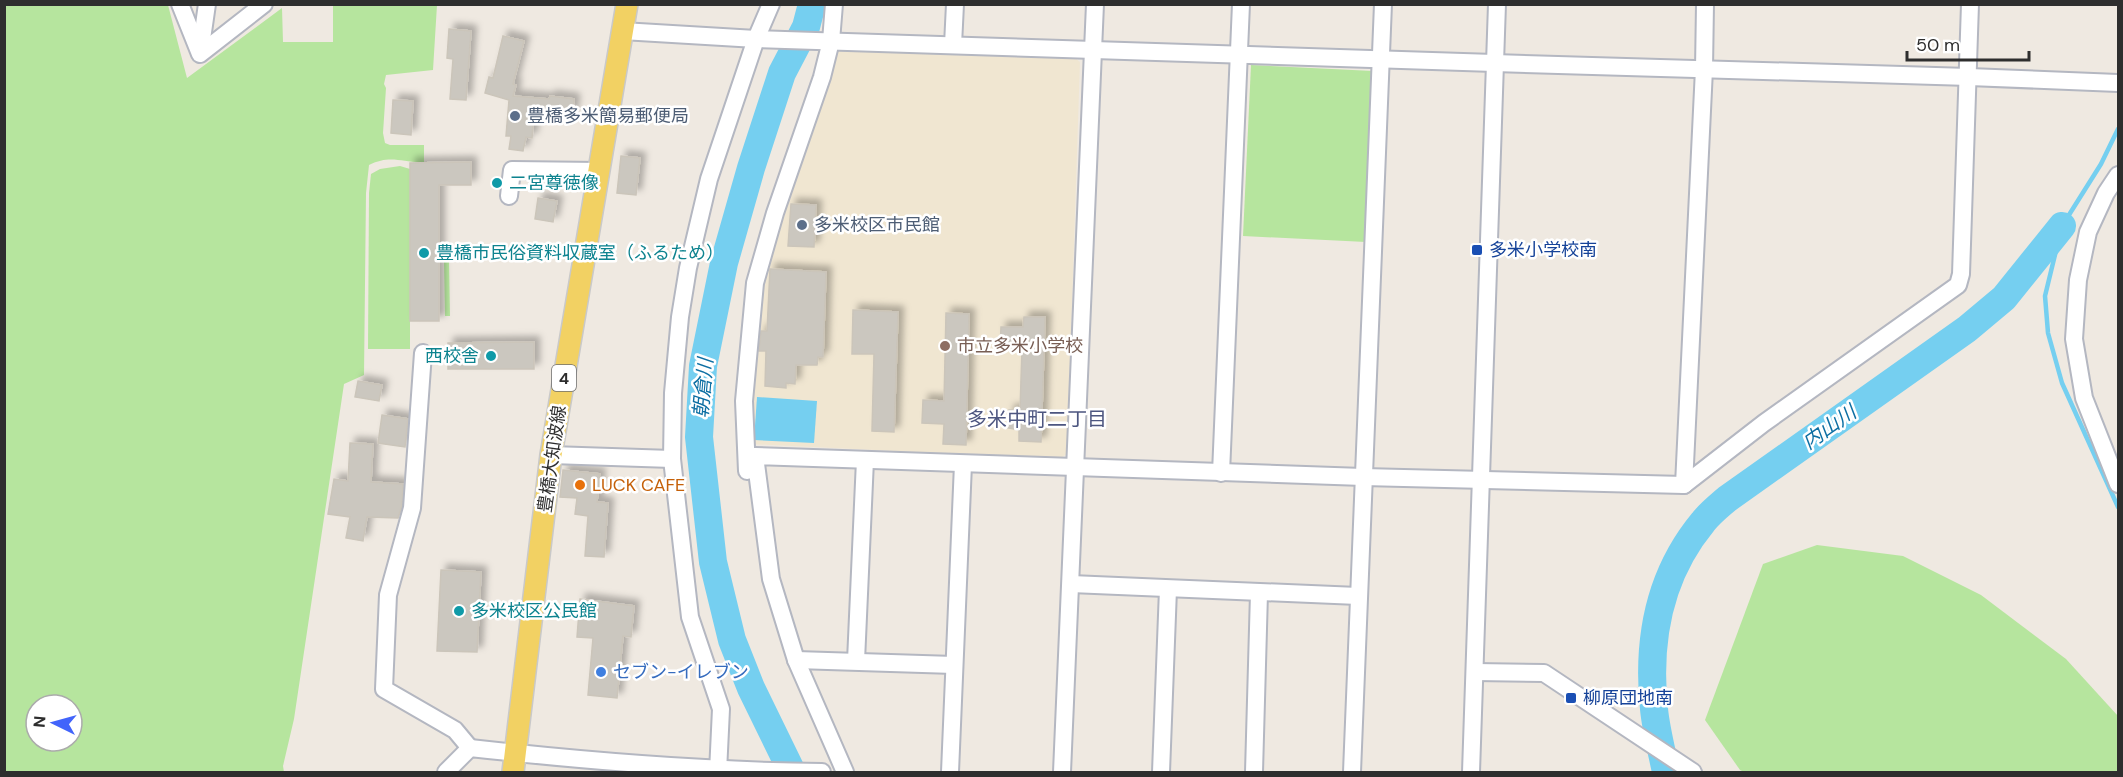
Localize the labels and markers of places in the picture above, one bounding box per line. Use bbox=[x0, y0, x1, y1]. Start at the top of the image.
place label: 豊橋多米簡易郵便局 bbox=[527, 104, 689, 128]
marker: 豊橋多米簡易郵便局 bbox=[508, 109, 522, 123]
place label: 二宮尊徳像 bbox=[509, 171, 599, 195]
marker: 二宮尊徳像 bbox=[490, 176, 504, 190]
place label: 多米校区市民館 bbox=[814, 213, 940, 237]
marker: 多米校区市民館 bbox=[795, 218, 809, 232]
place label: 多米小学校南 bbox=[1489, 238, 1597, 262]
place label: 豊橋市民俗資料収蔵室（ふるため） bbox=[436, 241, 724, 265]
marker: 多米小学校南 bbox=[1470, 243, 1484, 257]
marker: 豊橋市民俗資料収蔵室（ふるため） bbox=[417, 246, 431, 260]
place label: 市立多米小学校 bbox=[957, 334, 1083, 358]
marker: 市立多米小学校 bbox=[938, 339, 952, 353]
place label: 西校舎 bbox=[425, 344, 479, 368]
marker: 西校舎 bbox=[484, 349, 498, 363]
place label: LUCK CAFE bbox=[592, 473, 685, 497]
marker: LUCK CAFE bbox=[573, 478, 587, 492]
place label: 多米校区公民館 bbox=[471, 599, 597, 623]
marker: 多米校区公民館 bbox=[452, 604, 466, 618]
place label: セブン-イレブン bbox=[613, 660, 749, 684]
marker: セブン-イレブン bbox=[594, 665, 608, 679]
place label: 柳原団地南 bbox=[1583, 686, 1673, 710]
marker: 柳原団地南 bbox=[1564, 691, 1578, 705]

